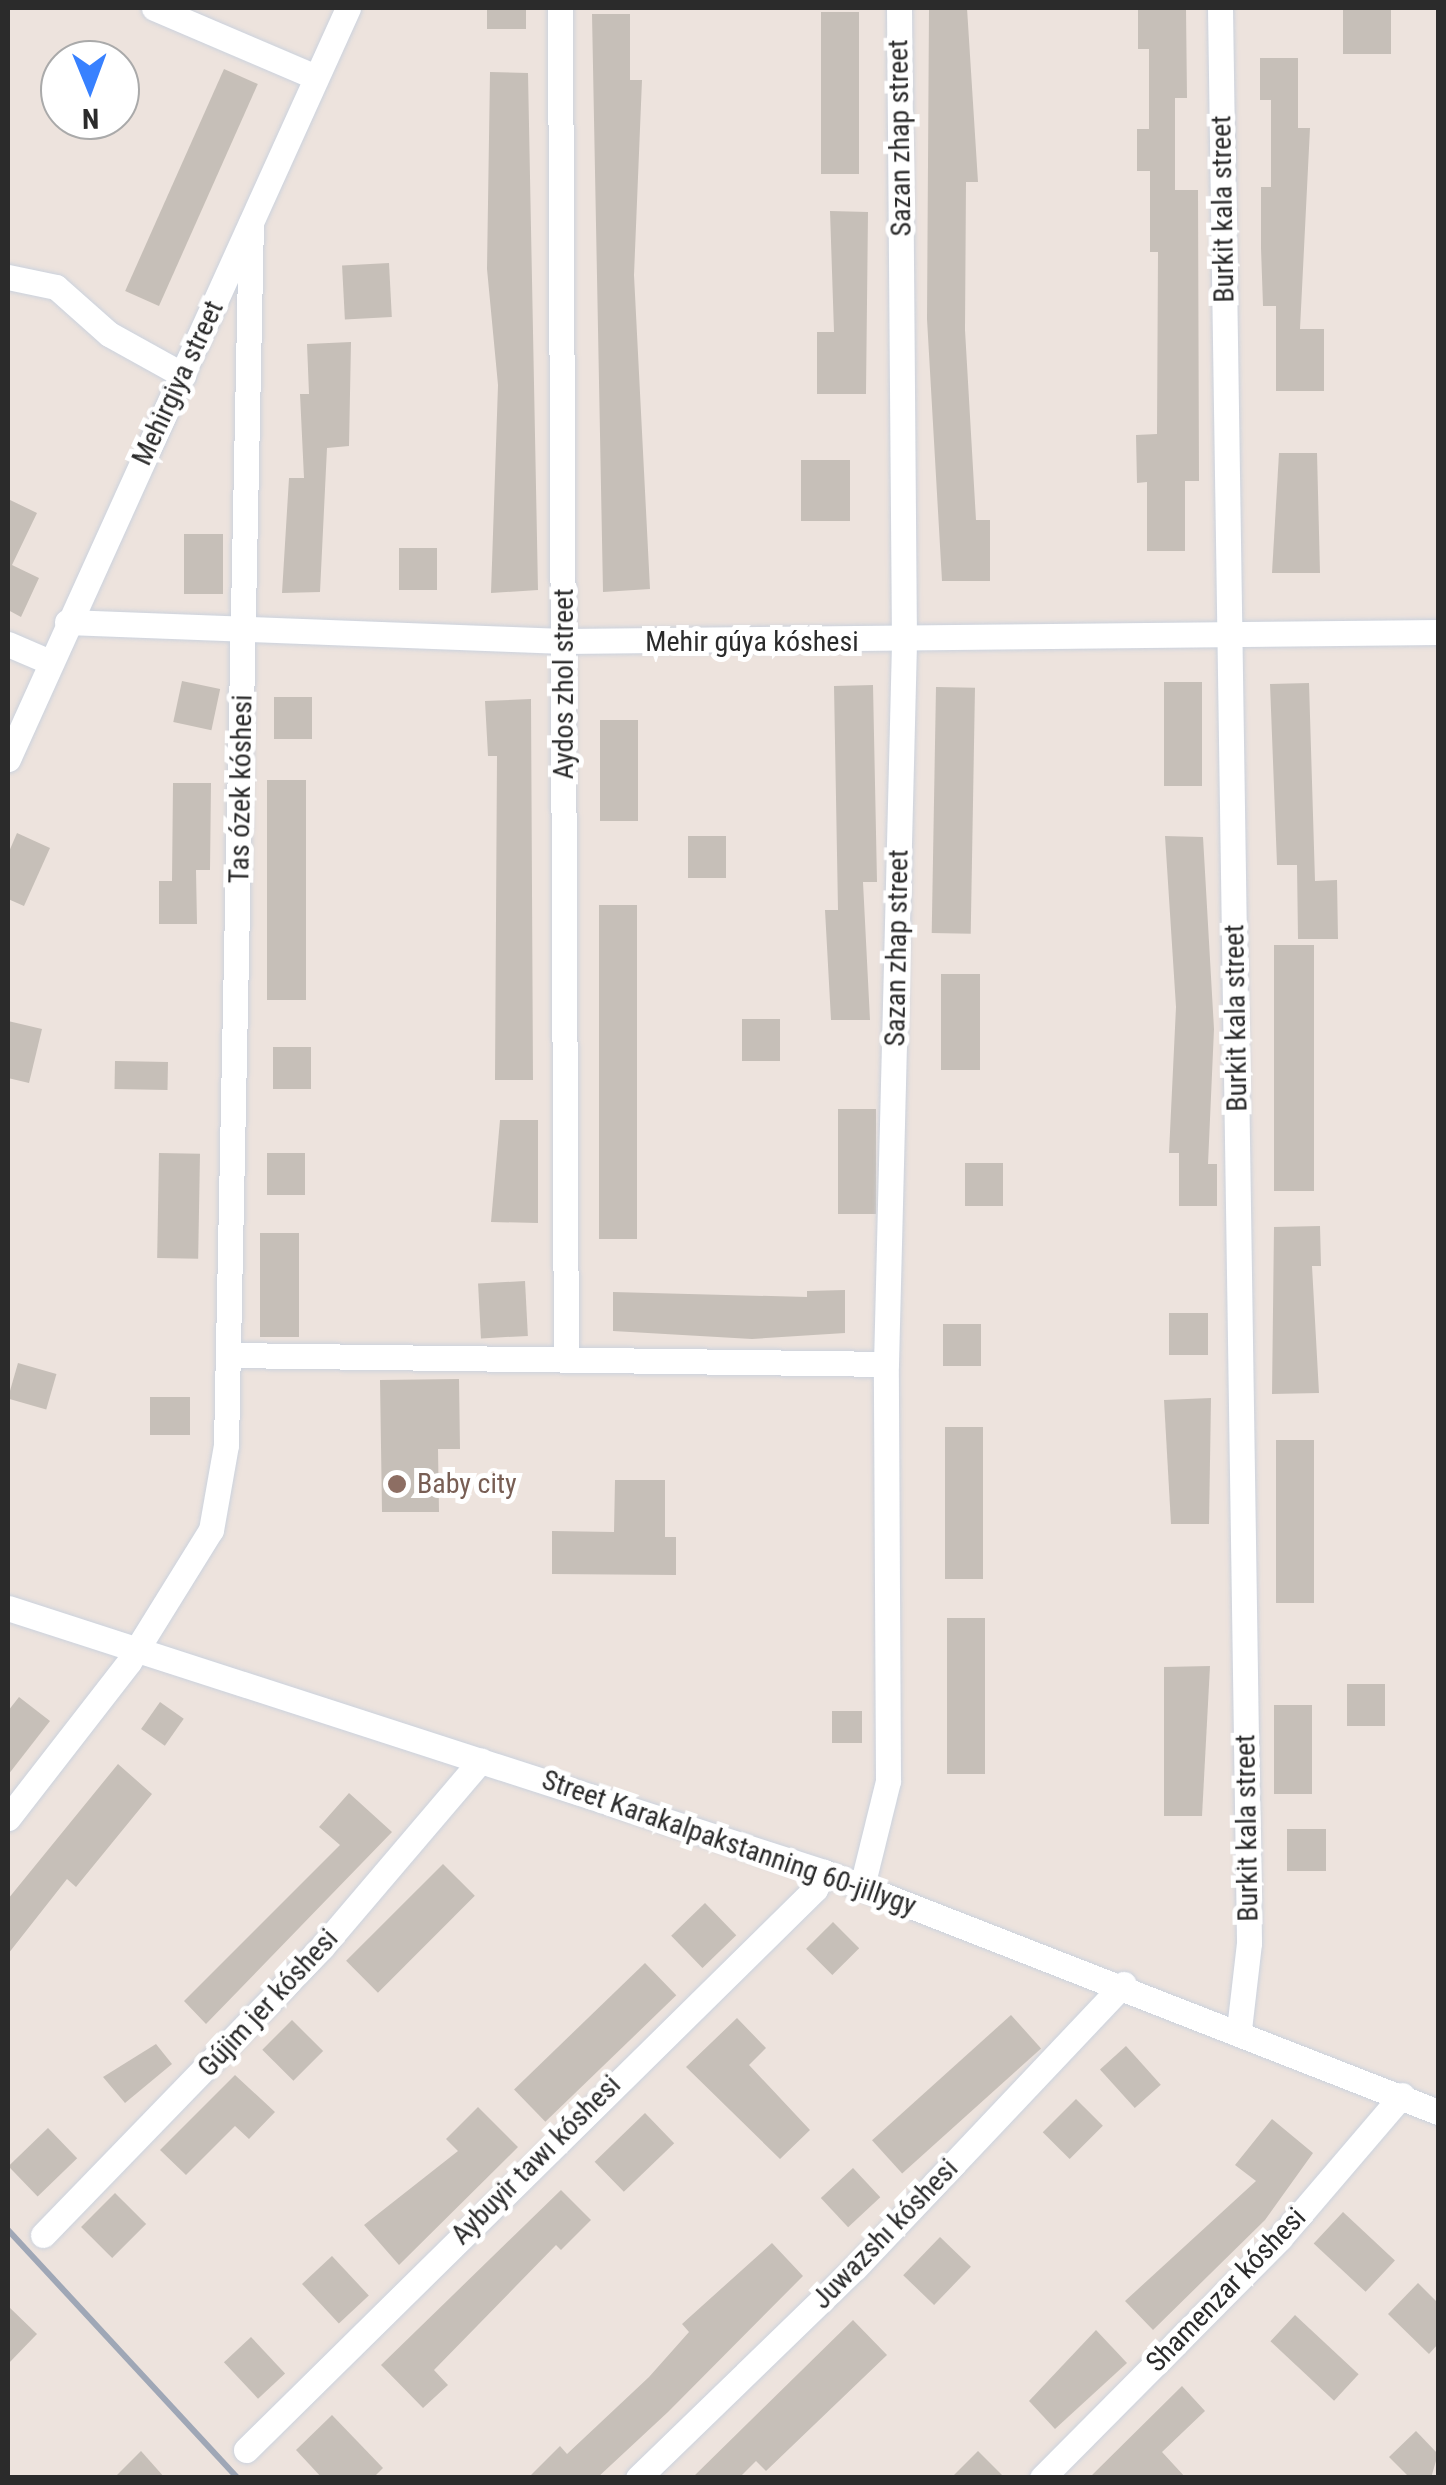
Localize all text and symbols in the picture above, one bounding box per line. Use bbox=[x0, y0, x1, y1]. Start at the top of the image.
street label: Sazan zhap street bbox=[881, 39, 919, 237]
north arrow bbox=[40, 40, 140, 140]
text: N bbox=[82, 102, 99, 135]
street label: Burkit kala street bbox=[1205, 115, 1241, 303]
street label: Mehirgiya street bbox=[125, 295, 231, 471]
street label: Aydos zhol street bbox=[547, 589, 581, 779]
street label: Mehir gúyа kóshesi bbox=[645, 625, 859, 659]
street label: Tas ózek kóshesi bbox=[223, 694, 259, 884]
street label: Sazan zhap street bbox=[878, 849, 916, 1047]
street label: Burkit kala street bbox=[1218, 924, 1254, 1112]
place label: Baby city bbox=[417, 1467, 517, 1501]
marker: Baby city bbox=[386, 1473, 408, 1495]
street label: Burkit kala street bbox=[1229, 1734, 1265, 1922]
street label: Street Karakalpakstanning 60-jillygy bbox=[538, 1763, 920, 1923]
street label: Gújim jer kóshesi bbox=[191, 1922, 345, 2084]
street label: Aybuyir tawı kóshesi bbox=[444, 2068, 628, 2252]
street label: Juwazshı kóshesi bbox=[805, 2152, 965, 2316]
street label: Shamenzar kóshesi bbox=[1139, 2201, 1313, 2379]

